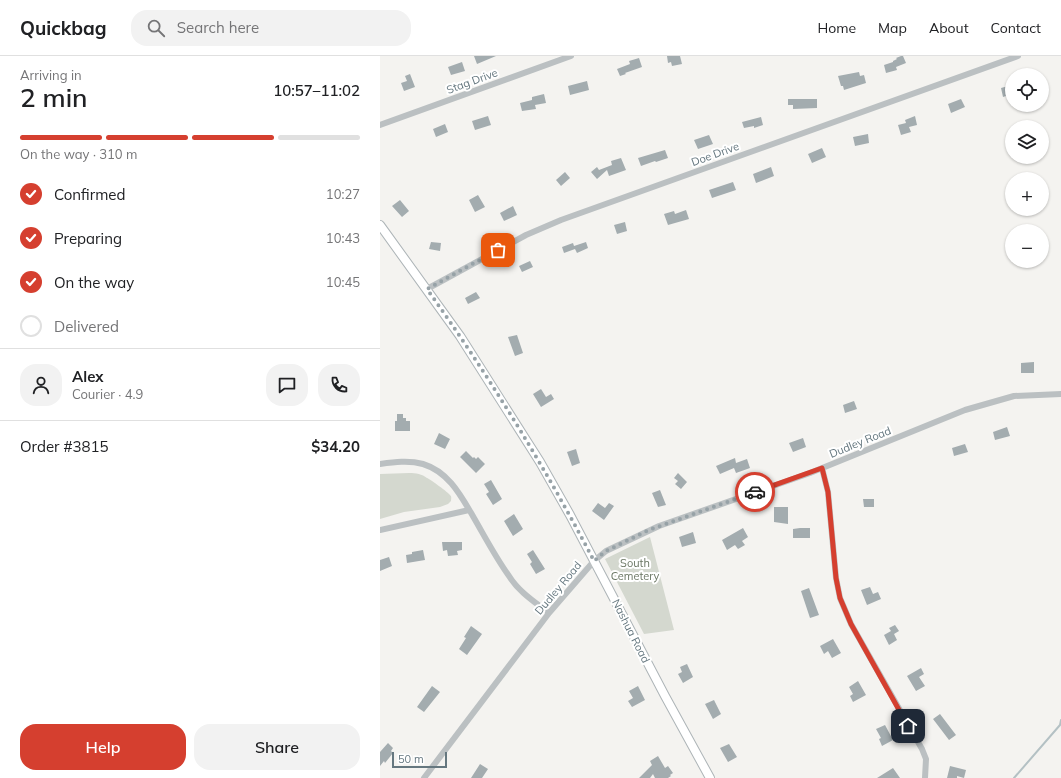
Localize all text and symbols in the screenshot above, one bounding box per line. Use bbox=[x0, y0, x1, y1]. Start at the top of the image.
search box bbox=[131, 10, 411, 46]
text: Quickbag bbox=[20, 16, 107, 40]
icon: search bbox=[145, 17, 167, 39]
text: Search here bbox=[177, 18, 259, 37]
text: Home bbox=[817, 19, 856, 37]
text: Map bbox=[878, 19, 907, 37]
text: About bbox=[929, 19, 969, 37]
text: Contact bbox=[991, 19, 1041, 37]
street label: Stag Drive bbox=[445, 65, 499, 97]
text: Arriving in bbox=[20, 67, 82, 83]
map controls bbox=[1005, 68, 1049, 268]
button: locate bbox=[1005, 68, 1049, 112]
text: 2 min bbox=[20, 81, 88, 114]
text: 10:57–11:02 bbox=[273, 81, 360, 100]
button: layers bbox=[1005, 120, 1049, 164]
street label: Doe Drive bbox=[689, 139, 741, 169]
text: On the way · 310 m bbox=[20, 146, 137, 162]
button: + bbox=[1005, 172, 1049, 216]
icon: check bbox=[20, 183, 42, 205]
text: Confirmed bbox=[54, 185, 125, 204]
text: 10:27 bbox=[326, 186, 360, 202]
button: − bbox=[1005, 224, 1049, 268]
icon: check bbox=[20, 227, 42, 249]
text: Preparing bbox=[54, 229, 122, 248]
text: 10:43 bbox=[326, 230, 360, 246]
pin bbox=[481, 233, 515, 267]
icon: bag bbox=[487, 239, 509, 261]
icon: check bbox=[20, 271, 42, 293]
text: On the way bbox=[54, 273, 134, 292]
text: 10:45 bbox=[326, 274, 360, 290]
text: Delivered bbox=[54, 317, 119, 336]
button: person bbox=[20, 364, 62, 406]
button: chat bbox=[266, 364, 308, 406]
button: phone bbox=[318, 364, 360, 406]
text: Alex bbox=[72, 367, 104, 386]
text: Courier · 4.9 bbox=[72, 386, 143, 402]
street label: Dudley Road bbox=[827, 423, 893, 461]
text: Order #3815 bbox=[20, 437, 108, 456]
text: $34.20 bbox=[311, 437, 360, 456]
courier bbox=[735, 472, 775, 512]
icon: car bbox=[744, 481, 766, 503]
park label: South Cemetery bbox=[611, 556, 660, 583]
street label: Dudley Road bbox=[532, 558, 584, 618]
street label: Nashua Road bbox=[609, 597, 653, 665]
pin bbox=[891, 709, 925, 743]
icon: home bbox=[897, 715, 919, 737]
button: Help bbox=[20, 724, 186, 770]
button: Share bbox=[194, 724, 360, 770]
scale bar bbox=[392, 750, 447, 769]
text: 50 m bbox=[398, 752, 424, 766]

